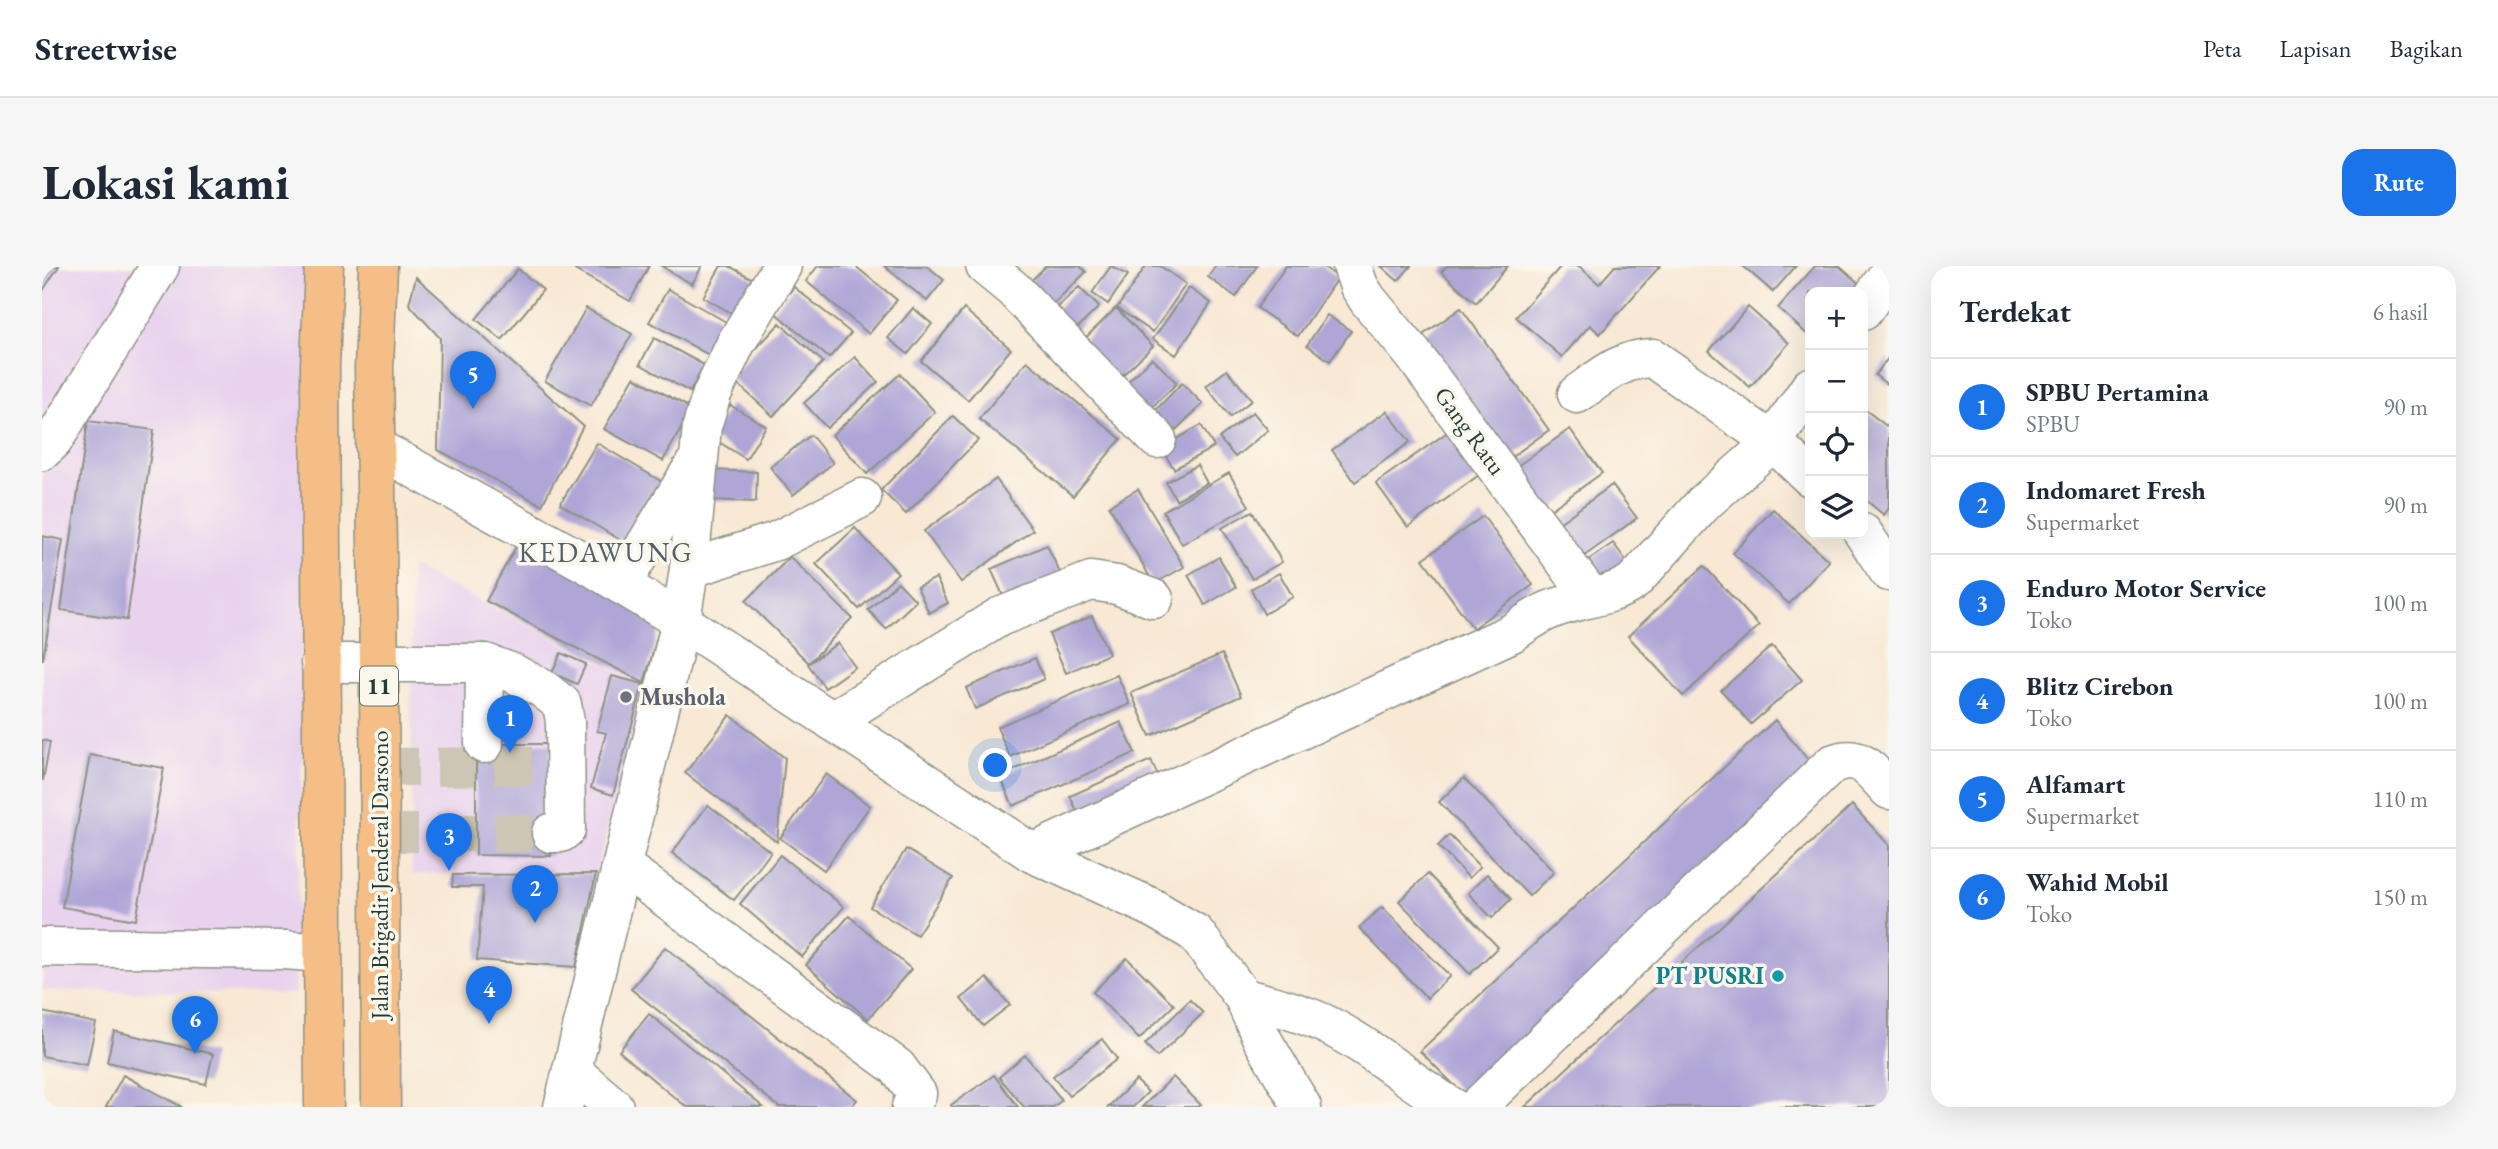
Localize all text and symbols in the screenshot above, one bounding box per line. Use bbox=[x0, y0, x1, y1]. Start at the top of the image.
text: Streetwise bbox=[35, 27, 177, 70]
text: Peta bbox=[2203, 33, 2242, 64]
text: Lapisan bbox=[2280, 33, 2352, 64]
text: Bagikan bbox=[2390, 33, 2463, 64]
button: Rute bbox=[2342, 149, 2456, 216]
text: Lokasi kami bbox=[42, 150, 290, 214]
map controls bbox=[1805, 287, 1868, 539]
button: + bbox=[1805, 287, 1868, 350]
text: Terdekat bbox=[1959, 292, 2071, 331]
text: 6 hasil bbox=[2373, 297, 2428, 327]
button: − bbox=[1805, 350, 1868, 413]
pin: 5 bbox=[450, 351, 496, 409]
text: SPBU Pertamina bbox=[2026, 375, 2209, 409]
street label: Gang Ratu bbox=[1428, 380, 1513, 481]
text: 1 bbox=[1976, 392, 1988, 422]
text: 90 m bbox=[2383, 392, 2428, 422]
text: SPBU bbox=[2026, 409, 2080, 439]
button: locate bbox=[1805, 413, 1868, 476]
text: Indomaret Fresh bbox=[2026, 473, 2206, 507]
button: layers bbox=[1805, 476, 1868, 539]
text: 2 bbox=[1976, 490, 1988, 520]
text: 90 m bbox=[2383, 490, 2428, 520]
text: Supermarket bbox=[2026, 507, 2139, 537]
district label: KEDAWUNG bbox=[518, 534, 694, 570]
text: Enduro Motor Service bbox=[2026, 571, 2266, 605]
text: 3 bbox=[1976, 588, 1988, 618]
text: 100 m bbox=[2372, 588, 2428, 618]
text: Toko bbox=[2026, 605, 2072, 635]
road number: 11 bbox=[360, 666, 398, 706]
text: Blitz Cirebon bbox=[2026, 669, 2174, 703]
place label: Mushola bbox=[640, 681, 726, 712]
text: 4 bbox=[1976, 686, 1988, 716]
text: 100 m bbox=[2372, 686, 2428, 716]
marker: Mushola bbox=[618, 689, 634, 705]
pin: 1 bbox=[487, 695, 533, 753]
text: Toko bbox=[2026, 703, 2072, 733]
street label: Jalan Brigadir Jenderal Darsono bbox=[364, 730, 395, 1022]
your location bbox=[978, 748, 1012, 782]
text: Alfamart bbox=[2026, 767, 2125, 801]
text: 5 bbox=[1976, 784, 1988, 814]
text: 110 m bbox=[2372, 784, 2428, 814]
text: Supermarket bbox=[2026, 801, 2139, 831]
pin: 3 bbox=[426, 813, 472, 871]
pin: 2 bbox=[512, 865, 558, 923]
text: Wahid Mobil bbox=[2026, 865, 2169, 899]
text: 6 bbox=[1976, 882, 1988, 912]
text: 150 m bbox=[2372, 882, 2428, 912]
text: Toko bbox=[2026, 899, 2072, 929]
place label: PT PUSRI bbox=[1656, 960, 1764, 991]
pin: 4 bbox=[466, 966, 512, 1024]
marker: PT PUSRI bbox=[1770, 968, 1786, 984]
pin: 6 bbox=[172, 996, 218, 1054]

